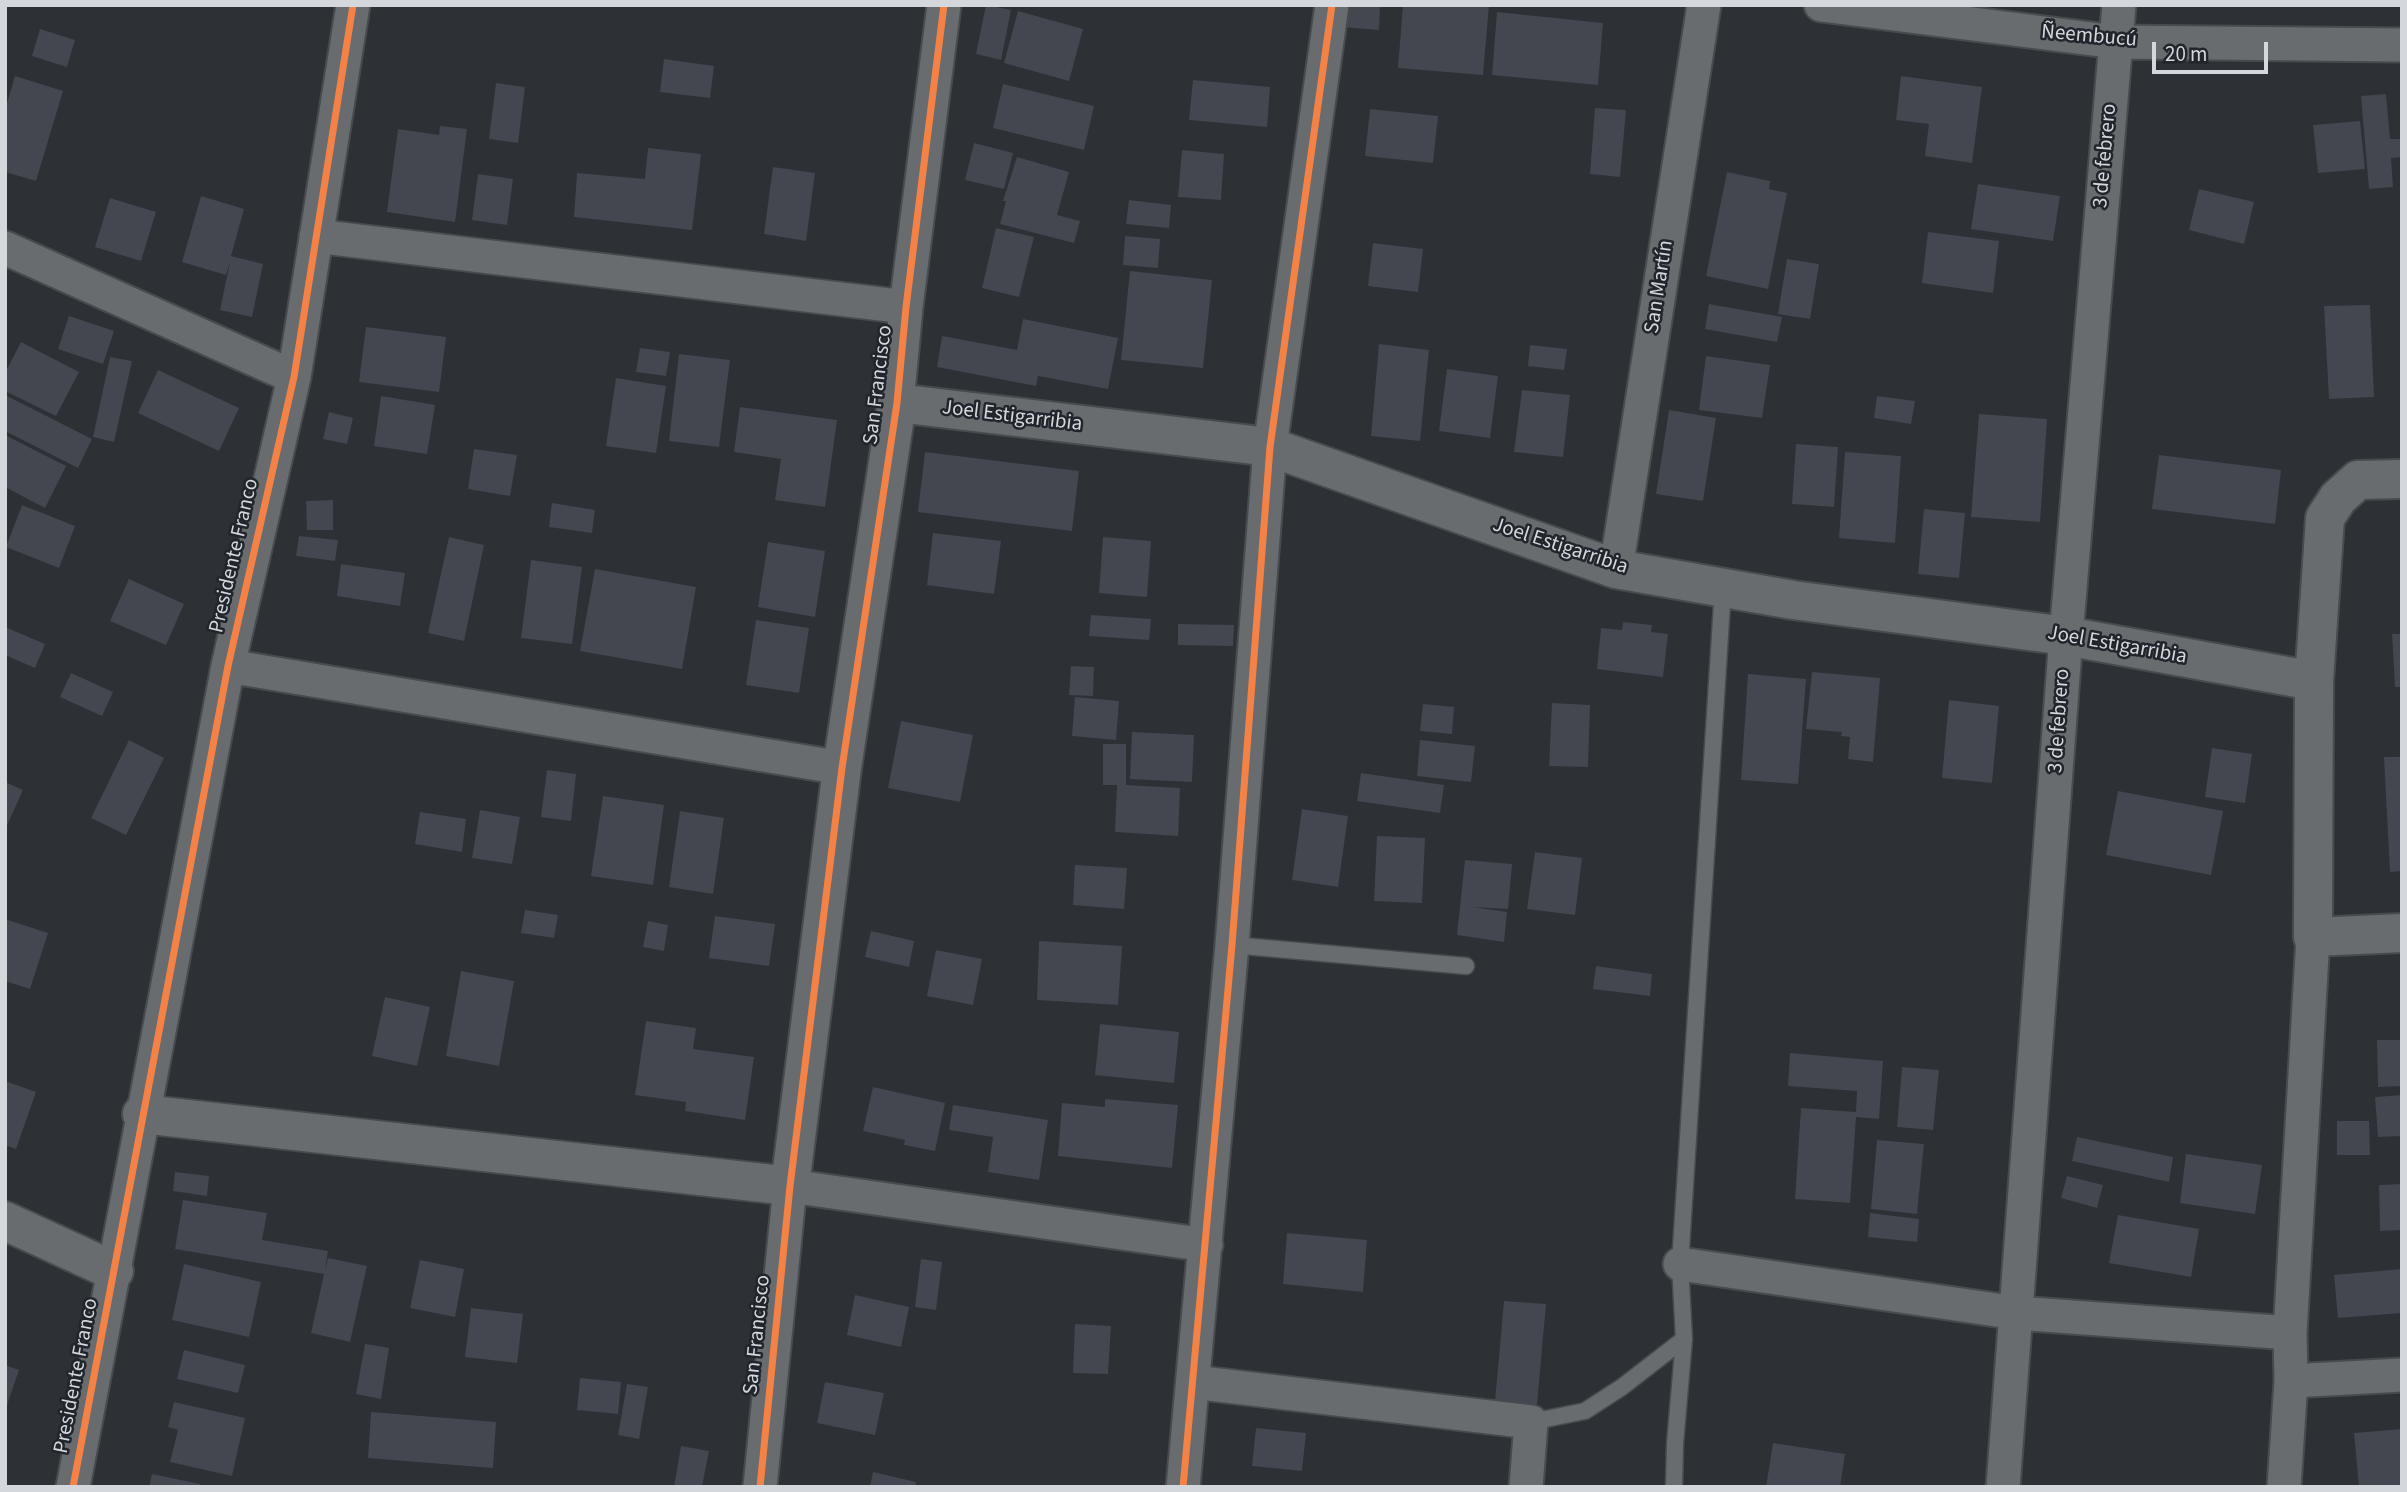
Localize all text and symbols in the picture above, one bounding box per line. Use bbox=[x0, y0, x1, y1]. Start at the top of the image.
street label: Ñeembucú bbox=[2040, 20, 2138, 54]
scale bar bbox=[2155, 28, 2270, 72]
text: 20 m bbox=[2165, 39, 2207, 69]
street label: 3 de febrero bbox=[2089, 103, 2123, 209]
street label: San Martín bbox=[1640, 238, 1680, 336]
street label: San Francisco bbox=[859, 324, 899, 446]
street label: Joel Estigarribia bbox=[940, 396, 1084, 438]
street label: Presidente Franco bbox=[205, 476, 265, 636]
street label: Joel Estigarribia bbox=[1489, 513, 1631, 581]
street label: Joel Estigarribia bbox=[2045, 621, 2189, 671]
street label: 3 de febrero bbox=[2044, 668, 2076, 774]
street label: San Francisco bbox=[739, 1274, 777, 1396]
street label: Presidente Franco bbox=[50, 1296, 104, 1456]

